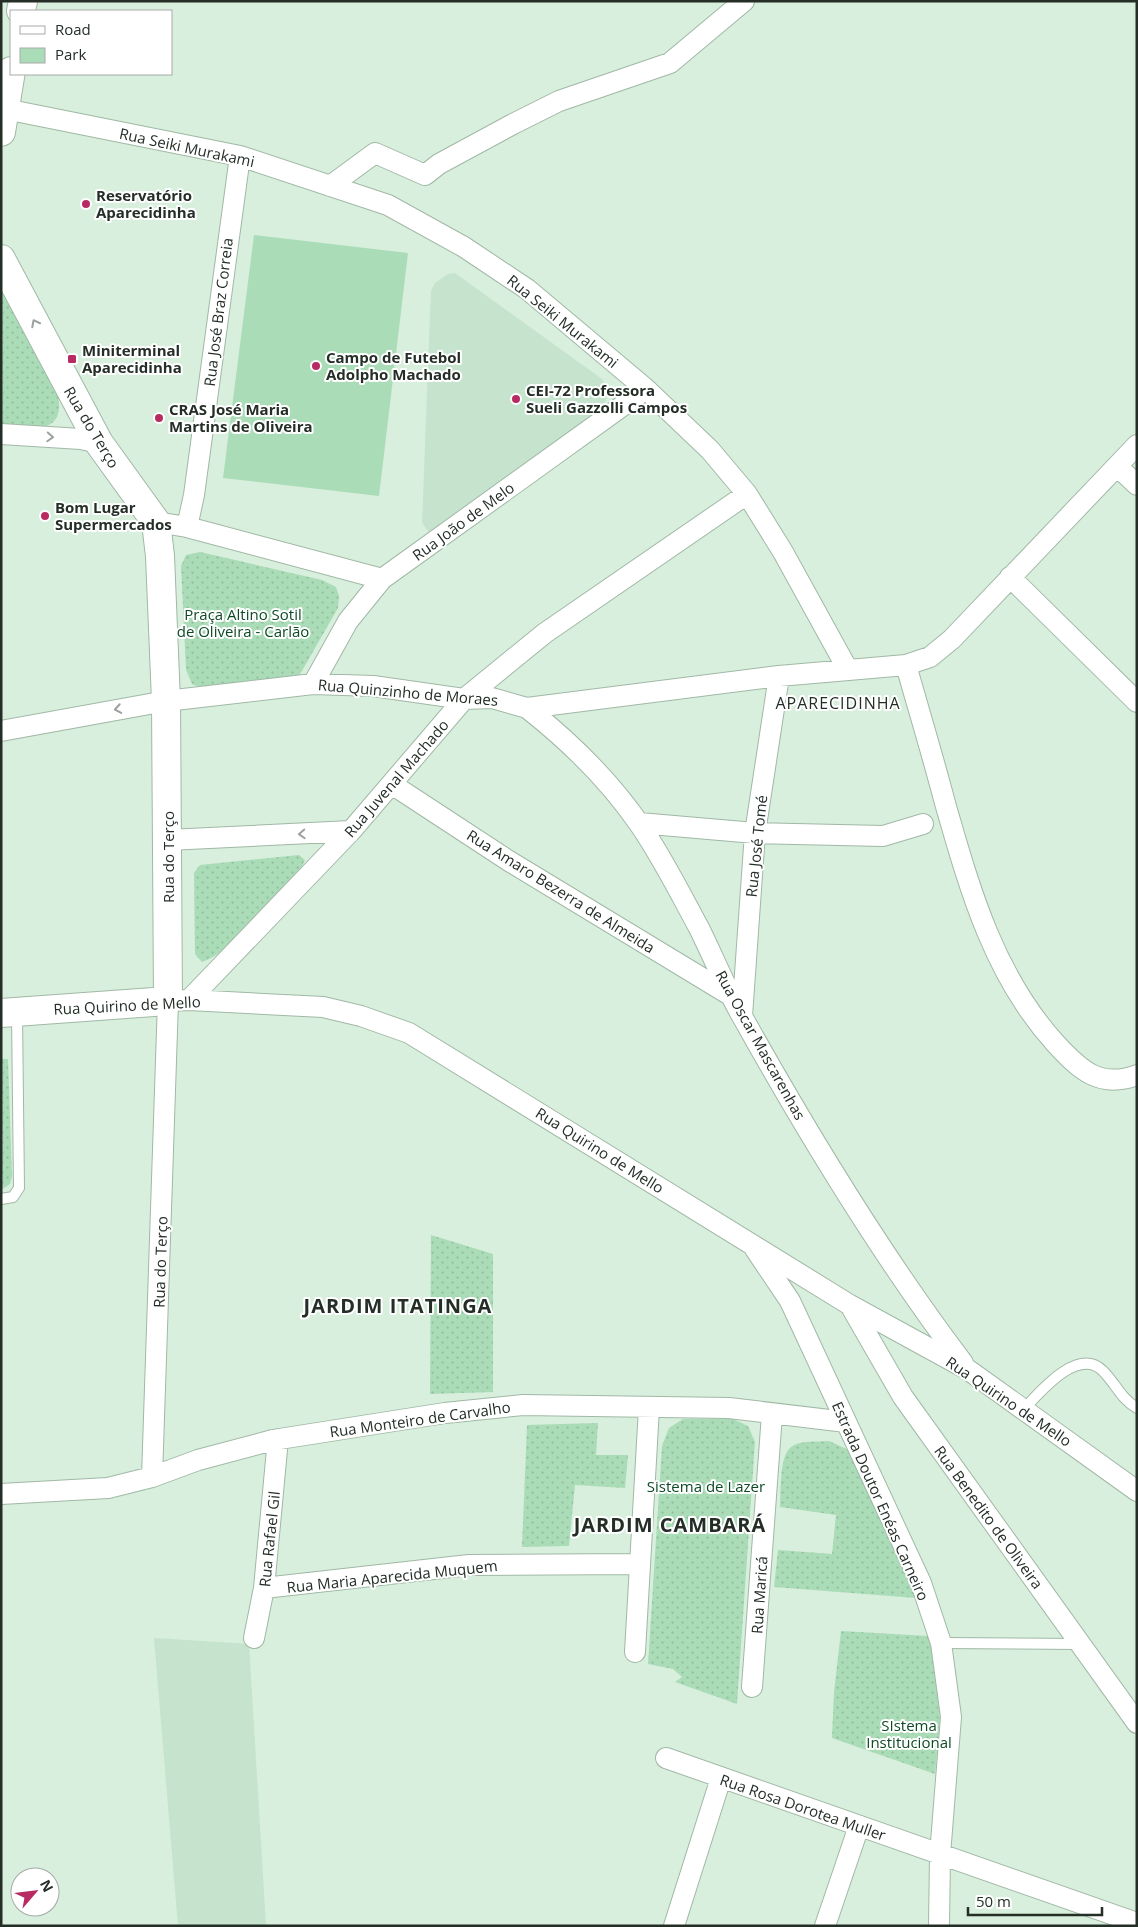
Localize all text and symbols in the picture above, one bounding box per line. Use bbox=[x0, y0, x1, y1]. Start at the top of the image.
legend bbox=[10, 10, 172, 75]
text: Road bbox=[55, 19, 91, 39]
text: Park bbox=[55, 44, 86, 64]
street label: Rua Seiki Murakami bbox=[118, 123, 256, 171]
place label: Reservatório Aparecidinha bbox=[96, 185, 196, 222]
marker: Reservatório Aparecidinha bbox=[80, 198, 92, 210]
street label: Rua José Braz Correia bbox=[199, 237, 237, 387]
street label: Rua Seiki Murakami bbox=[503, 270, 623, 372]
one-way arrow bbox=[31, 320, 41, 329]
place label: Miniterminal Aparecidinha bbox=[82, 340, 182, 377]
place label: Campo de Futebol Adolpho Machado bbox=[326, 347, 461, 384]
marker: Miniterminal Aparecidinha bbox=[66, 353, 78, 365]
marker: Campo de Futebol Adolpho Machado bbox=[310, 360, 322, 372]
place label: CEI-72 Professora Sueli Gazzolli Campos bbox=[526, 380, 687, 417]
street label: Rua do Terço bbox=[60, 383, 124, 471]
marker: CEI-72 Professora Sueli Gazzolli Campos bbox=[510, 393, 522, 405]
place label: CRAS José Maria Martins de Oliveira bbox=[169, 399, 313, 436]
marker: CRAS José Maria Martins de Oliveira bbox=[153, 412, 165, 424]
one-way arrow bbox=[46, 431, 54, 442]
street label: Rua João de Melo bbox=[408, 477, 518, 565]
place label: Bom Lugar Supermercados bbox=[55, 497, 172, 534]
marker: Bom Lugar Supermercados bbox=[39, 510, 51, 522]
park label: Praça Altino Sotil de Oliveira - Carlão bbox=[177, 604, 309, 641]
street label: Rua Quinzinho de Moraes bbox=[317, 674, 499, 710]
district label: APARECIDINHA bbox=[775, 692, 901, 714]
one-way arrow bbox=[113, 704, 122, 714]
street label: Rua Juvenal Machado bbox=[339, 715, 453, 841]
street label: Rua José Tomé bbox=[741, 794, 771, 898]
street label: Rua do Terço bbox=[158, 811, 178, 903]
street label: Rua Amaro Bezerra de Almeida bbox=[463, 825, 659, 957]
one-way arrow bbox=[298, 828, 306, 839]
street label: Rua Oscar Mascarenhas bbox=[712, 967, 810, 1123]
street label: Rua Quirino de Mello bbox=[53, 991, 201, 1019]
street label: Rua Quirino de Mello bbox=[532, 1102, 668, 1198]
street label: Rua do Terço bbox=[148, 1216, 172, 1308]
district label: JARDIM ITATINGA bbox=[302, 1292, 492, 1319]
street label: Rua Quirino de Mello bbox=[942, 1351, 1076, 1451]
street label: Rua Monteiro de Carvalho bbox=[328, 1396, 512, 1442]
street label: Estrada Doutor Enéas Carneiro bbox=[828, 1398, 934, 1604]
street label: Rua Benedito de Oliveira bbox=[930, 1441, 1048, 1593]
park label: Sistema de Lazer bbox=[647, 1476, 765, 1496]
street label: Rua Rafael Gil bbox=[254, 1490, 284, 1588]
district label: JARDIM CAMBARÁ bbox=[572, 1511, 766, 1538]
street label: Rua Maria Aparecida Muquem bbox=[286, 1555, 498, 1597]
street label: Rua Maricá bbox=[746, 1555, 772, 1635]
park label: SIstema Institucional bbox=[866, 1715, 952, 1752]
street label: Rua Rosa Dorotea Muller bbox=[717, 1769, 889, 1845]
north arrow bbox=[10, 1867, 60, 1917]
text: N bbox=[36, 1876, 58, 1895]
scale bar bbox=[968, 1884, 1102, 1916]
text: 50 m bbox=[976, 1891, 1011, 1911]

